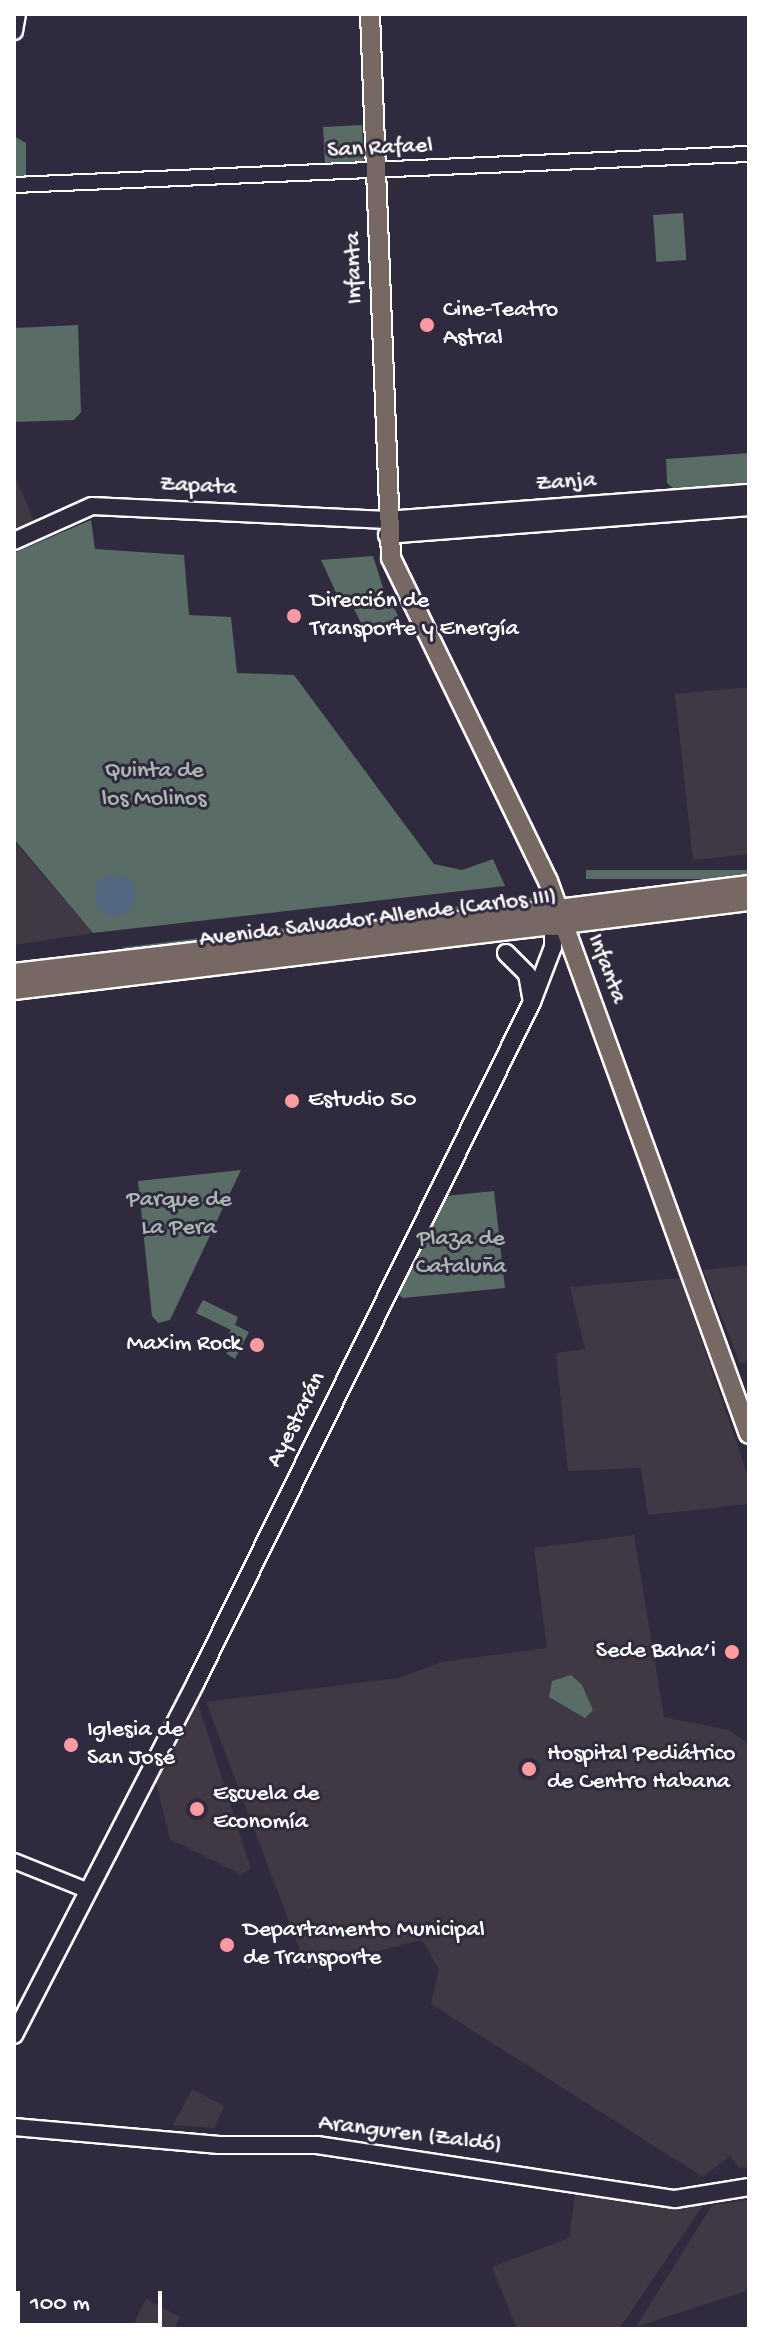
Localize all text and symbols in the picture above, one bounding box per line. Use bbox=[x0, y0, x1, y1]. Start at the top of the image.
street label: San Rafael bbox=[326, 132, 434, 166]
street label: Infanta bbox=[339, 231, 371, 305]
place label: Cine-Teatro Astral bbox=[443, 297, 558, 353]
marker: Cine-Teatro Astral bbox=[418, 316, 436, 334]
street label: Zanja bbox=[535, 467, 597, 499]
street label: Zapata bbox=[159, 471, 237, 503]
place label: Dirección de Transporte y Energía bbox=[310, 588, 519, 644]
marker: Dirección de Transporte y Energía bbox=[285, 607, 303, 625]
park label: Quinta de los Molinos bbox=[102, 758, 206, 814]
street label: Avenida Salvador Allende (Carlos III) bbox=[198, 883, 558, 955]
street label: Infanta bbox=[580, 930, 632, 1008]
place label: Estudio 50 bbox=[308, 1087, 417, 1115]
marker: Estudio 50 bbox=[283, 1092, 301, 1110]
park label: Parque de La Pera bbox=[126, 1187, 232, 1243]
park label: Plaza de Cataluña bbox=[416, 1226, 506, 1282]
place label: Maxim Rock bbox=[127, 1331, 241, 1359]
marker: Maxim Rock bbox=[248, 1336, 266, 1354]
street label: Ayestarán bbox=[261, 1367, 333, 1473]
place label: Sede Baha’i bbox=[596, 1638, 716, 1666]
marker: Sede Baha’i bbox=[723, 1643, 741, 1661]
place label: Iglesia de San José bbox=[87, 1717, 184, 1773]
marker: Iglesia de San José bbox=[62, 1736, 80, 1754]
place label: Hospital Pediátrico de Centro Habana bbox=[547, 1741, 735, 1797]
marker: Hospital Pediátrico de Centro Habana bbox=[518, 1758, 540, 1780]
place label: Escuela de Economía bbox=[213, 1781, 319, 1837]
marker: Escuela de Economía bbox=[188, 1800, 206, 1818]
place label: Departamento Municipal de Transporte bbox=[243, 1917, 485, 1973]
marker: Departamento Municipal de Transporte bbox=[218, 1936, 236, 1954]
street label: Aranguren (Zaldó) bbox=[317, 2109, 503, 2161]
scale bar bbox=[20, 2275, 166, 2325]
text: 100 m bbox=[30, 2290, 90, 2319]

